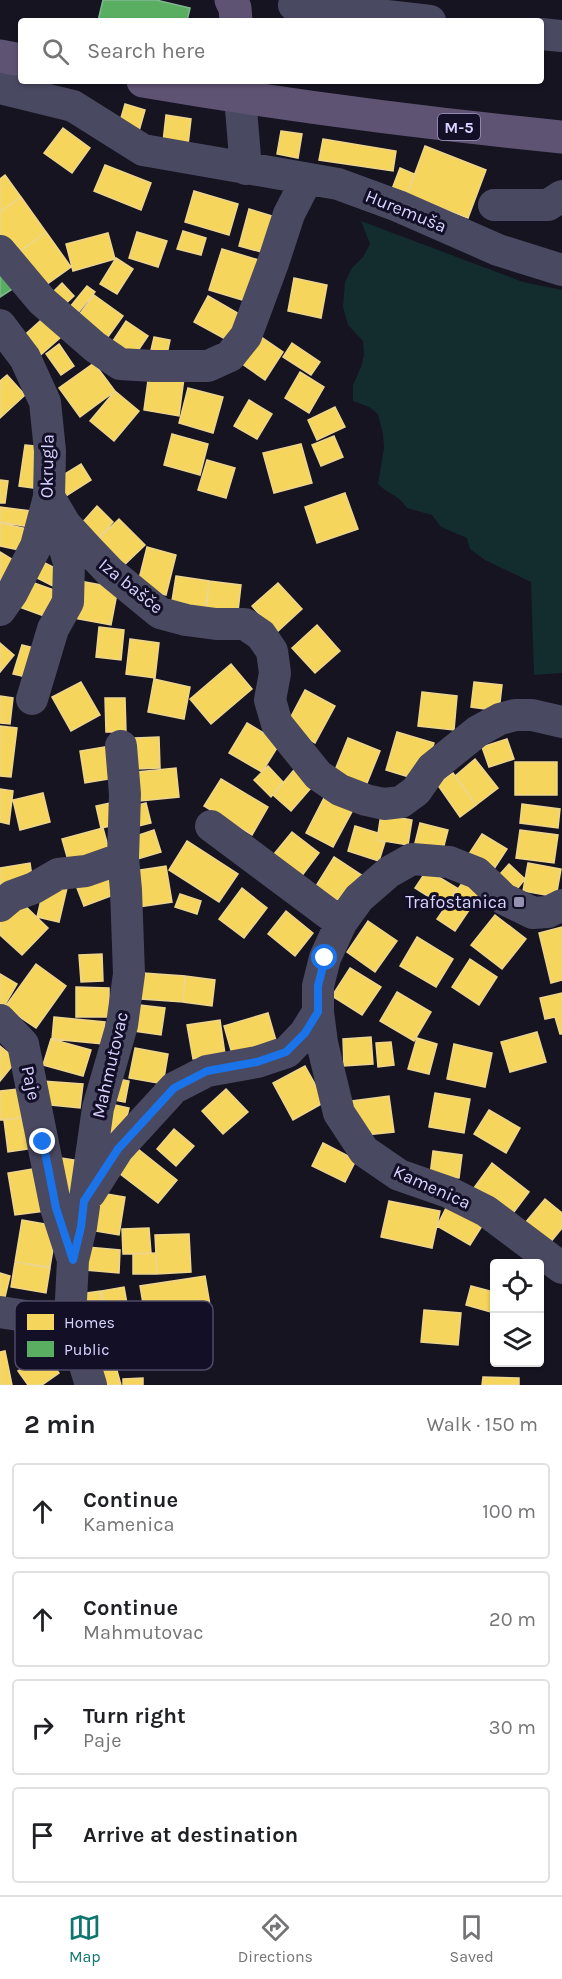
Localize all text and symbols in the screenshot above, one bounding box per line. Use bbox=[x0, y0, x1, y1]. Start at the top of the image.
search box bbox=[18, 18, 544, 84]
icon: search bbox=[39, 35, 72, 68]
text: Search here bbox=[87, 38, 205, 64]
road number: M-5 bbox=[438, 114, 480, 140]
street label: Huremuša bbox=[362, 185, 450, 237]
street label: Okrugla bbox=[35, 434, 59, 498]
street label: Iza bašče bbox=[94, 553, 168, 619]
place label: Trafostanica bbox=[405, 891, 507, 913]
marker: Trafostanica bbox=[512, 895, 526, 909]
route start bbox=[311, 944, 337, 970]
street label: Mahmutovac bbox=[87, 1010, 133, 1120]
street label: Paje bbox=[17, 1064, 45, 1102]
route end bbox=[29, 1128, 55, 1154]
street label: Kamenica bbox=[390, 1160, 474, 1214]
map controls bbox=[490, 1259, 544, 1367]
button: locate bbox=[490, 1259, 544, 1313]
legend bbox=[15, 1301, 213, 1370]
text: Homes bbox=[64, 1313, 115, 1332]
button: layers bbox=[490, 1313, 544, 1367]
text: Public bbox=[64, 1340, 110, 1359]
text: 2 min bbox=[24, 1409, 96, 1440]
text: Walk · 150 m bbox=[427, 1413, 538, 1436]
text: Continue bbox=[83, 1487, 178, 1513]
icon: ahead bbox=[26, 1495, 59, 1528]
text: 100 m bbox=[482, 1500, 536, 1523]
text: Kamenica bbox=[83, 1513, 175, 1536]
text: Continue bbox=[83, 1595, 178, 1621]
icon: ahead bbox=[26, 1603, 59, 1636]
text: 20 m bbox=[489, 1608, 536, 1631]
text: Mahmutovac bbox=[83, 1621, 204, 1644]
text: Turn right bbox=[83, 1703, 186, 1729]
icon: right bbox=[26, 1711, 59, 1744]
text: 30 m bbox=[489, 1716, 536, 1739]
text: Paje bbox=[83, 1729, 122, 1752]
icon: arrive bbox=[26, 1819, 59, 1852]
text: Arrive at destination bbox=[83, 1822, 298, 1848]
tab: Map bbox=[68, 1911, 101, 1966]
tab: Directions bbox=[238, 1911, 313, 1966]
tab: Saved bbox=[450, 1911, 494, 1966]

